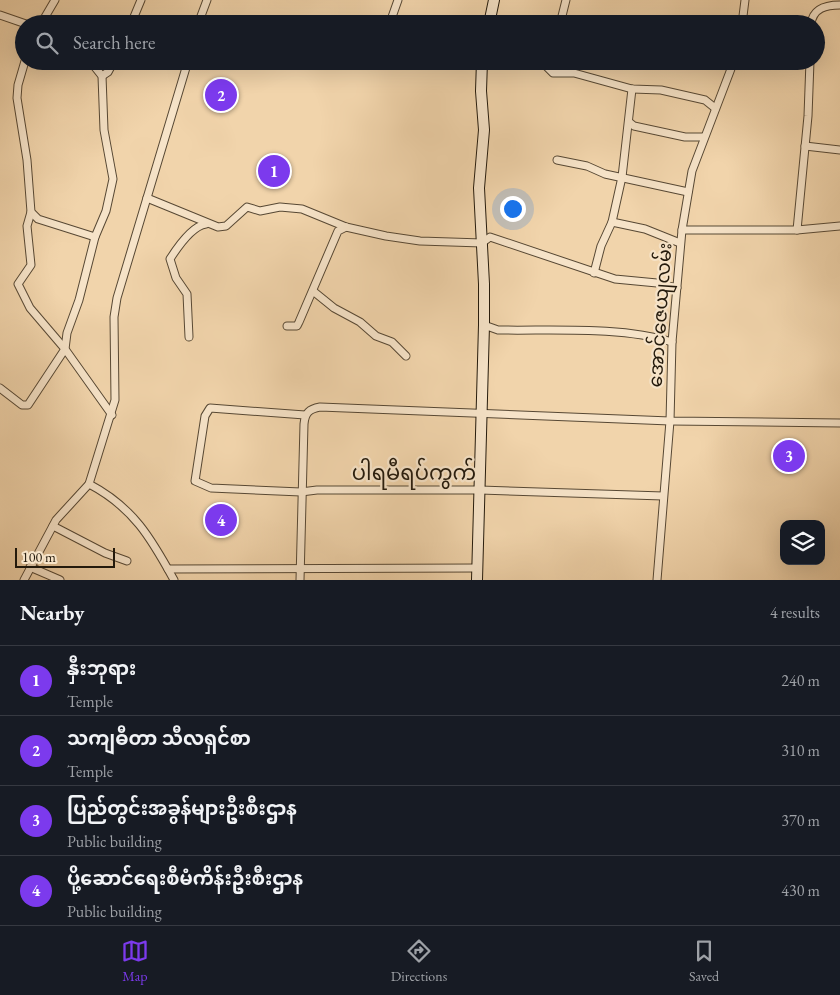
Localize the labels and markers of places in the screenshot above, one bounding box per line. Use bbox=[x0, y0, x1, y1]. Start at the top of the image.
pin: 2 bbox=[205, 76, 237, 114]
pin: 1 bbox=[258, 152, 290, 190]
pin: 3 bbox=[773, 437, 805, 475]
pin: 4 bbox=[205, 501, 237, 539]

